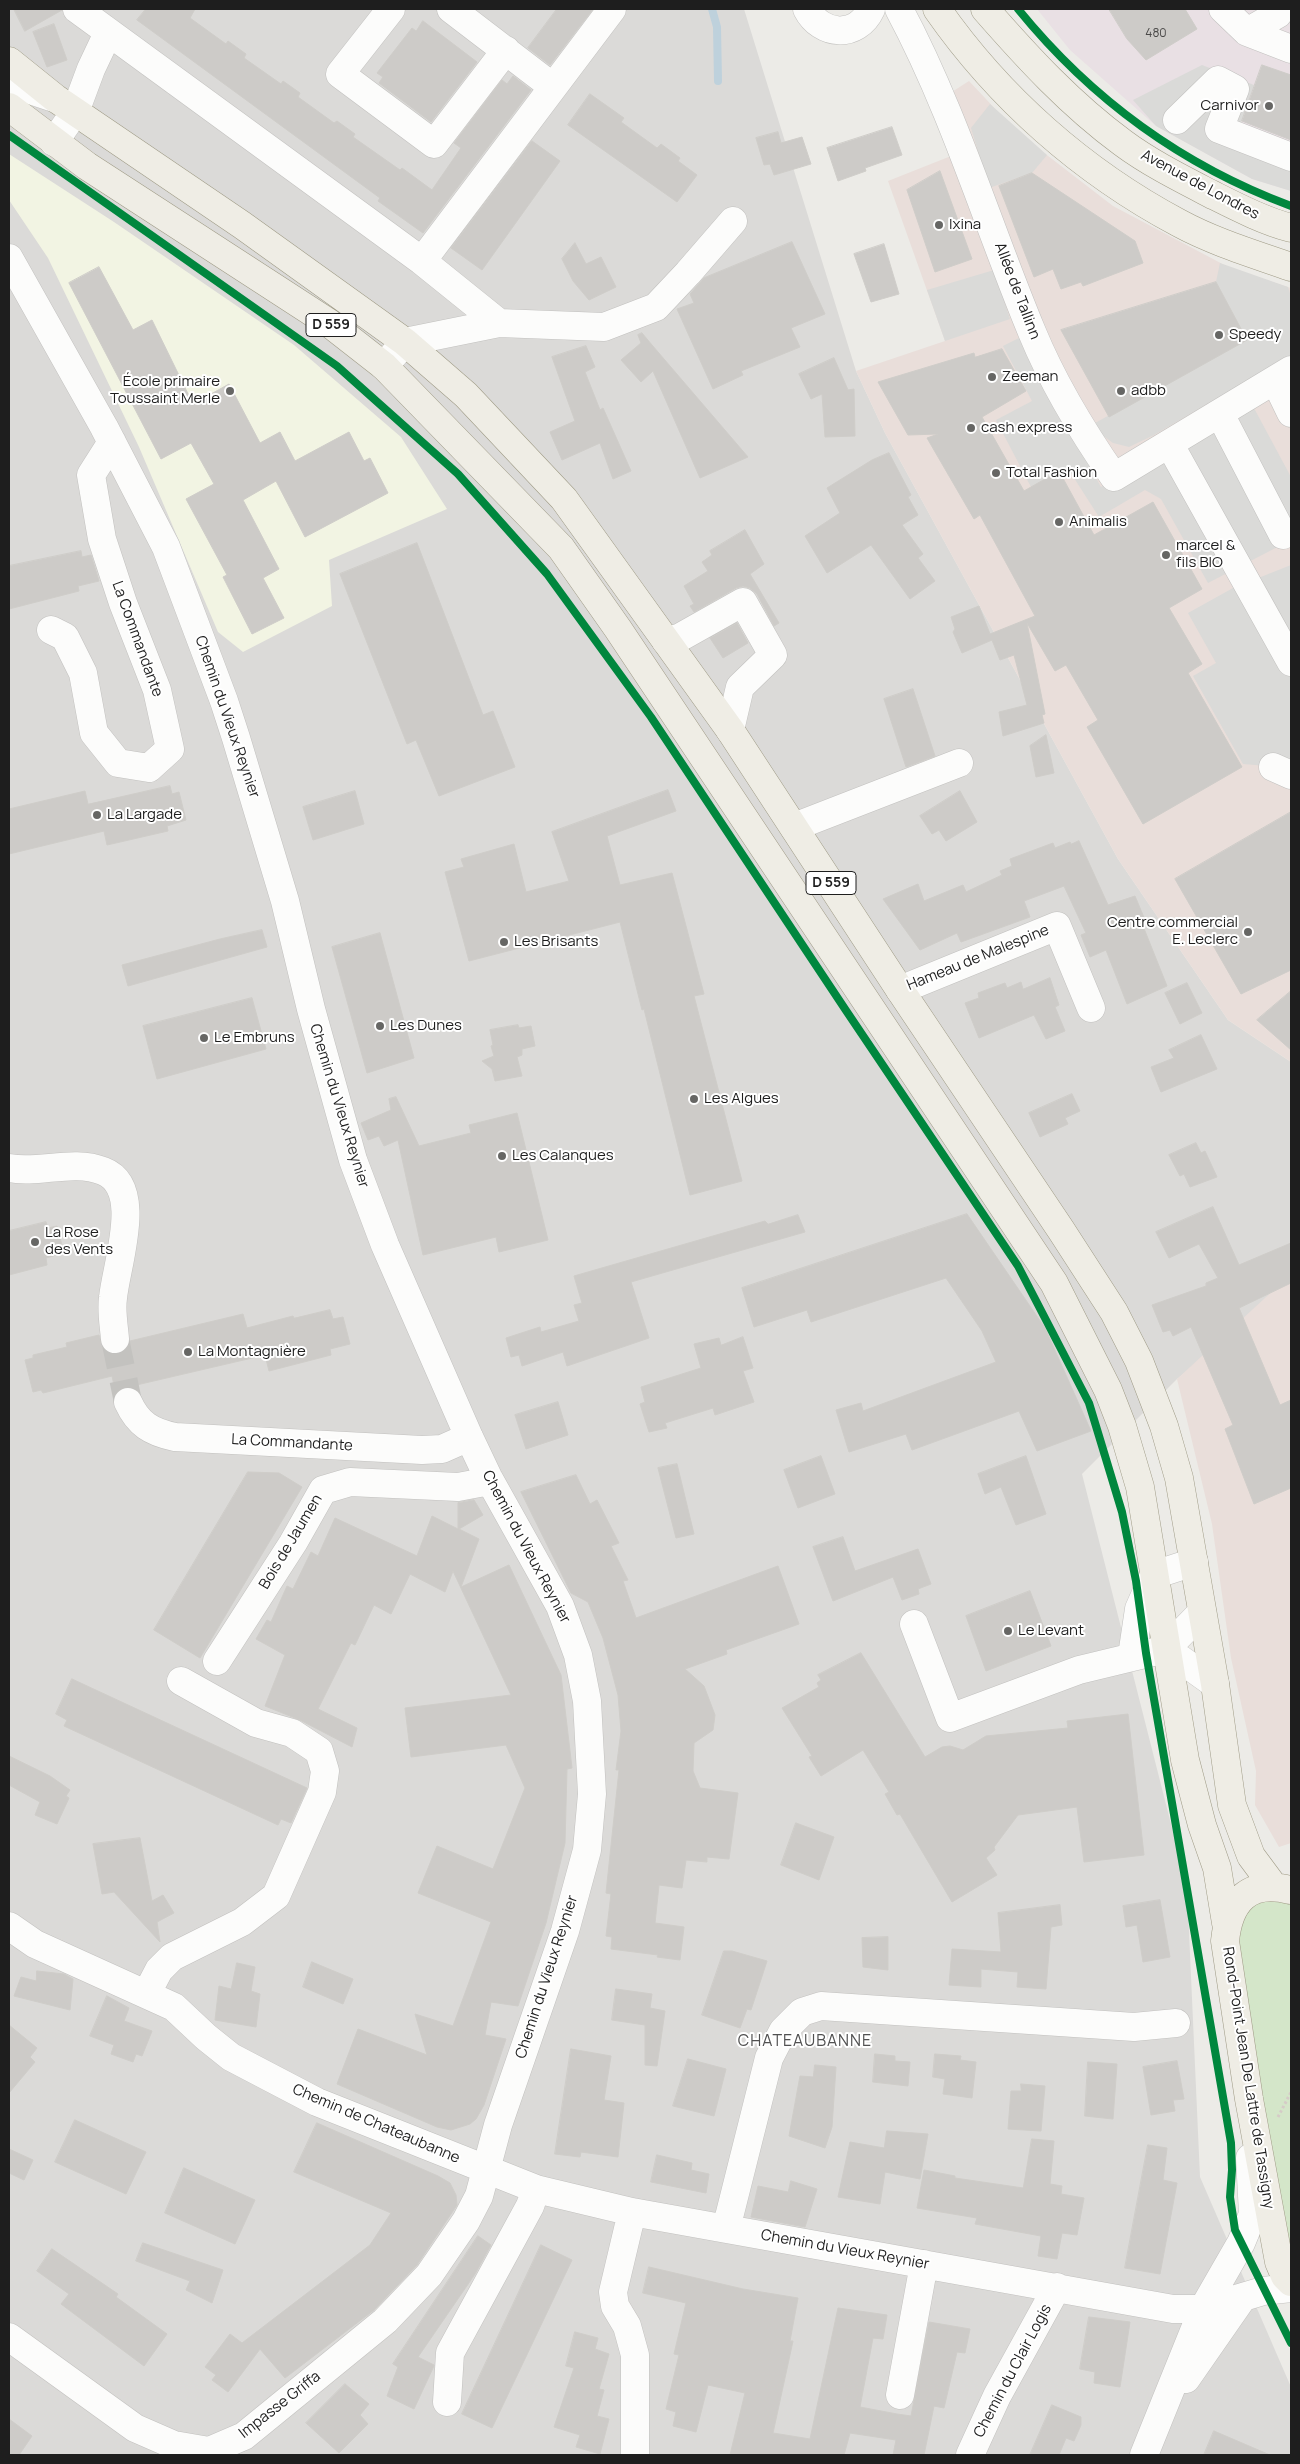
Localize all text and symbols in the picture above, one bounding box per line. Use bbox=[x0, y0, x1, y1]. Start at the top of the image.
house number: 480 bbox=[1145, 27, 1167, 41]
place label: Carnivor bbox=[1201, 97, 1259, 115]
marker: Carnivor bbox=[1263, 100, 1275, 112]
street label: Avenue de Londres bbox=[1138, 146, 1262, 224]
place label: Ixina bbox=[949, 216, 981, 234]
marker: Ixina bbox=[933, 219, 945, 231]
street label: Allée de Tallinn bbox=[990, 240, 1044, 342]
road number: D 559 bbox=[306, 314, 356, 336]
place label: Speedy bbox=[1229, 326, 1281, 344]
marker: Speedy bbox=[1213, 329, 1225, 341]
place label: Zeeman bbox=[1002, 368, 1058, 386]
marker: Zeeman bbox=[986, 371, 998, 383]
place label: École primaire Toussaint Merle bbox=[110, 373, 220, 408]
place label: adbb bbox=[1131, 382, 1166, 400]
marker: École primaire Toussaint Merle bbox=[224, 385, 236, 397]
marker: adbb bbox=[1115, 385, 1127, 397]
place label: cash express bbox=[981, 419, 1072, 437]
marker: cash express bbox=[965, 422, 977, 434]
place label: Total Fashion bbox=[1006, 464, 1097, 482]
marker: Total Fashion bbox=[990, 467, 1002, 479]
place label: Animalis bbox=[1069, 513, 1127, 531]
marker: Animalis bbox=[1053, 516, 1065, 528]
place label: marcel & fils BIO bbox=[1176, 537, 1235, 572]
marker: marcel & fils BIO bbox=[1160, 549, 1172, 561]
street label: La Commandante bbox=[108, 579, 166, 699]
street label: Chemin du Vieux Reynier bbox=[191, 633, 263, 801]
place label: La Largade bbox=[107, 806, 182, 824]
marker: La Largade bbox=[91, 809, 103, 821]
road number: D 559 bbox=[806, 871, 856, 894]
place label: Centre commercial E. Leclerc bbox=[1107, 914, 1238, 949]
street label: Hameau de Malespine bbox=[904, 921, 1052, 995]
marker: Centre commercial E. Leclerc bbox=[1242, 926, 1254, 938]
place label: Les Brisants bbox=[514, 933, 598, 951]
marker: Les Brisants bbox=[498, 936, 510, 948]
place label: Les Dunes bbox=[390, 1017, 462, 1035]
marker: Les Dunes bbox=[374, 1020, 386, 1032]
street label: Chemin du Vieux Reynier bbox=[305, 1022, 373, 1190]
place label: Le Embruns bbox=[214, 1029, 295, 1047]
marker: Le Embruns bbox=[198, 1032, 210, 1044]
place label: Les Algues bbox=[704, 1090, 779, 1108]
marker: Les Algues bbox=[688, 1093, 700, 1105]
place label: Les Calanques bbox=[512, 1147, 614, 1165]
marker: Les Calanques bbox=[496, 1150, 508, 1162]
place label: La Rose des Vents bbox=[45, 1224, 113, 1259]
marker: La Rose des Vents bbox=[29, 1236, 41, 1248]
place label: La Montagnière bbox=[198, 1343, 306, 1361]
marker: La Montagnière bbox=[182, 1346, 194, 1358]
street label: La Commandante bbox=[231, 1431, 353, 1455]
street label: Chemin du Vieux Reynier bbox=[478, 1467, 574, 1627]
street label: Bois de Jaumen bbox=[256, 1491, 326, 1593]
place label: Le Levant bbox=[1018, 1622, 1084, 1640]
marker: Le Levant bbox=[1002, 1625, 1014, 1637]
street label: Chemin du Vieux Reynier bbox=[512, 1893, 582, 2061]
street label: Rond-Point Jean De Lattre de Tassigny bbox=[1218, 1946, 1278, 2210]
district label: CHATEAUBANNE bbox=[736, 2032, 874, 2052]
street label: Chemin de Chateaubanne bbox=[290, 2080, 462, 2168]
street label: Chemin du Vieux Reynier bbox=[759, 2226, 931, 2274]
street label: Chemin du Clair Logis bbox=[970, 2301, 1056, 2441]
street label: Impasse Griffa bbox=[236, 2368, 324, 2442]

